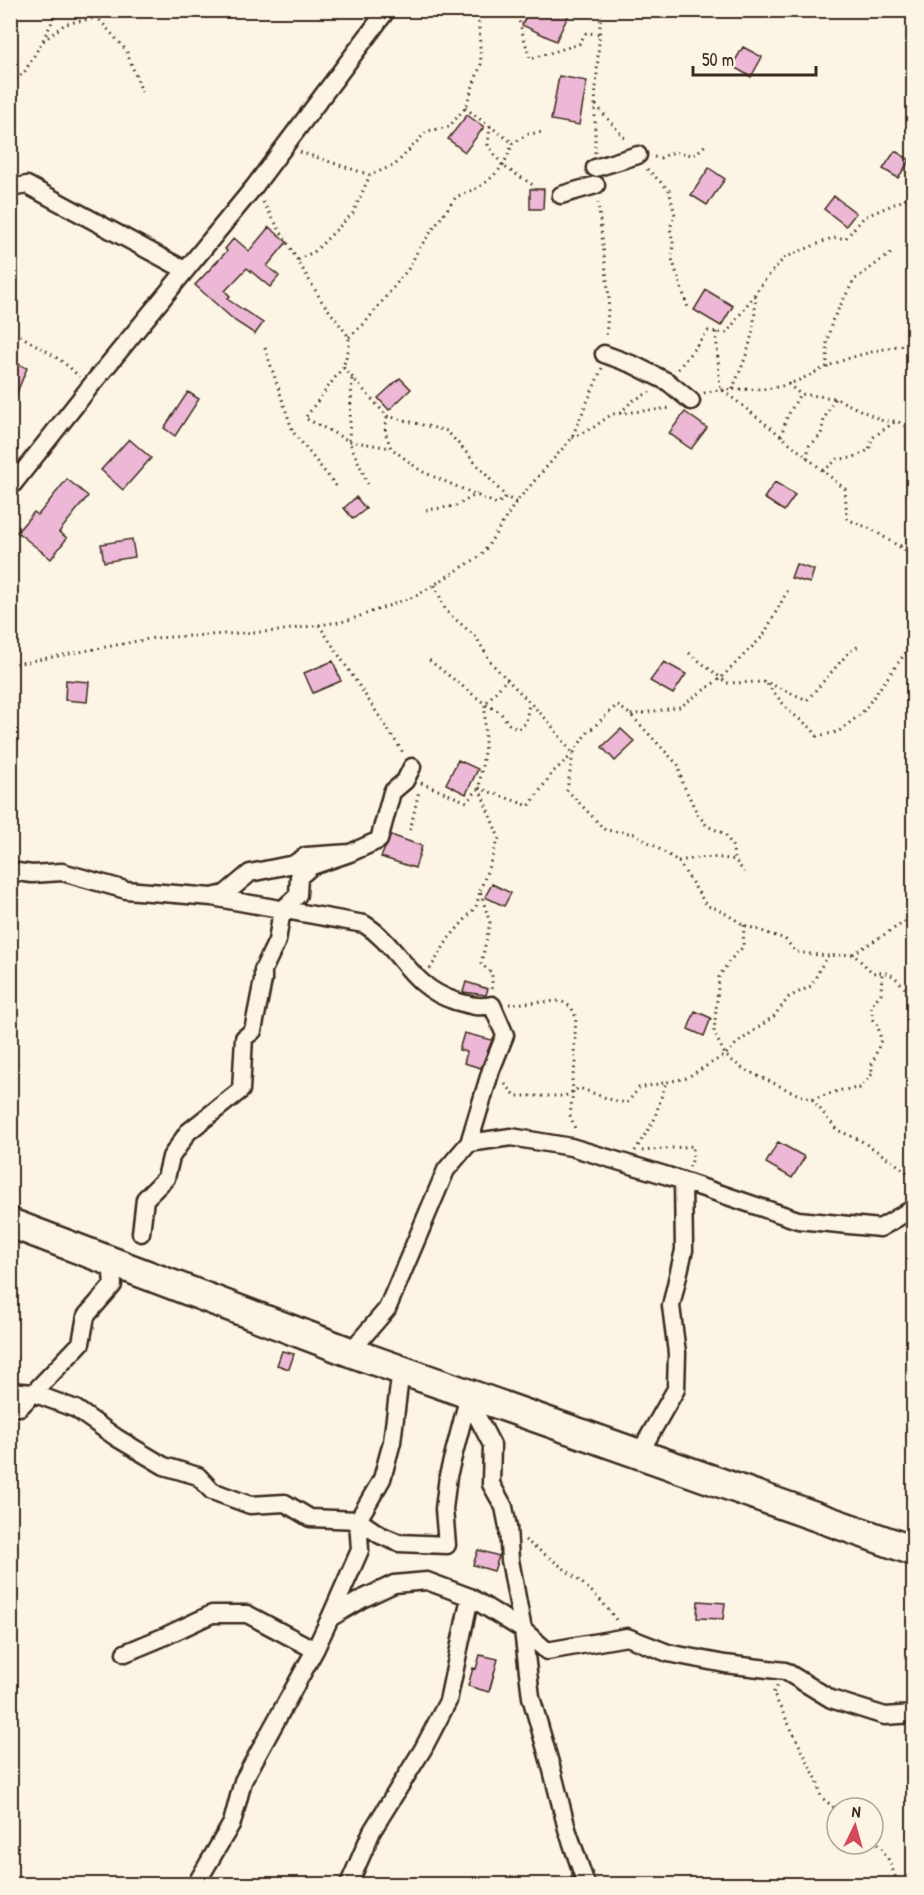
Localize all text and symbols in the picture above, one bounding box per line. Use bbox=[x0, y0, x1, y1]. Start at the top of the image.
scale bar bbox=[693, 39, 816, 77]
text: 50 m bbox=[702, 47, 734, 72]
north arrow bbox=[825, 1796, 885, 1856]
text: N bbox=[851, 1800, 862, 1822]

